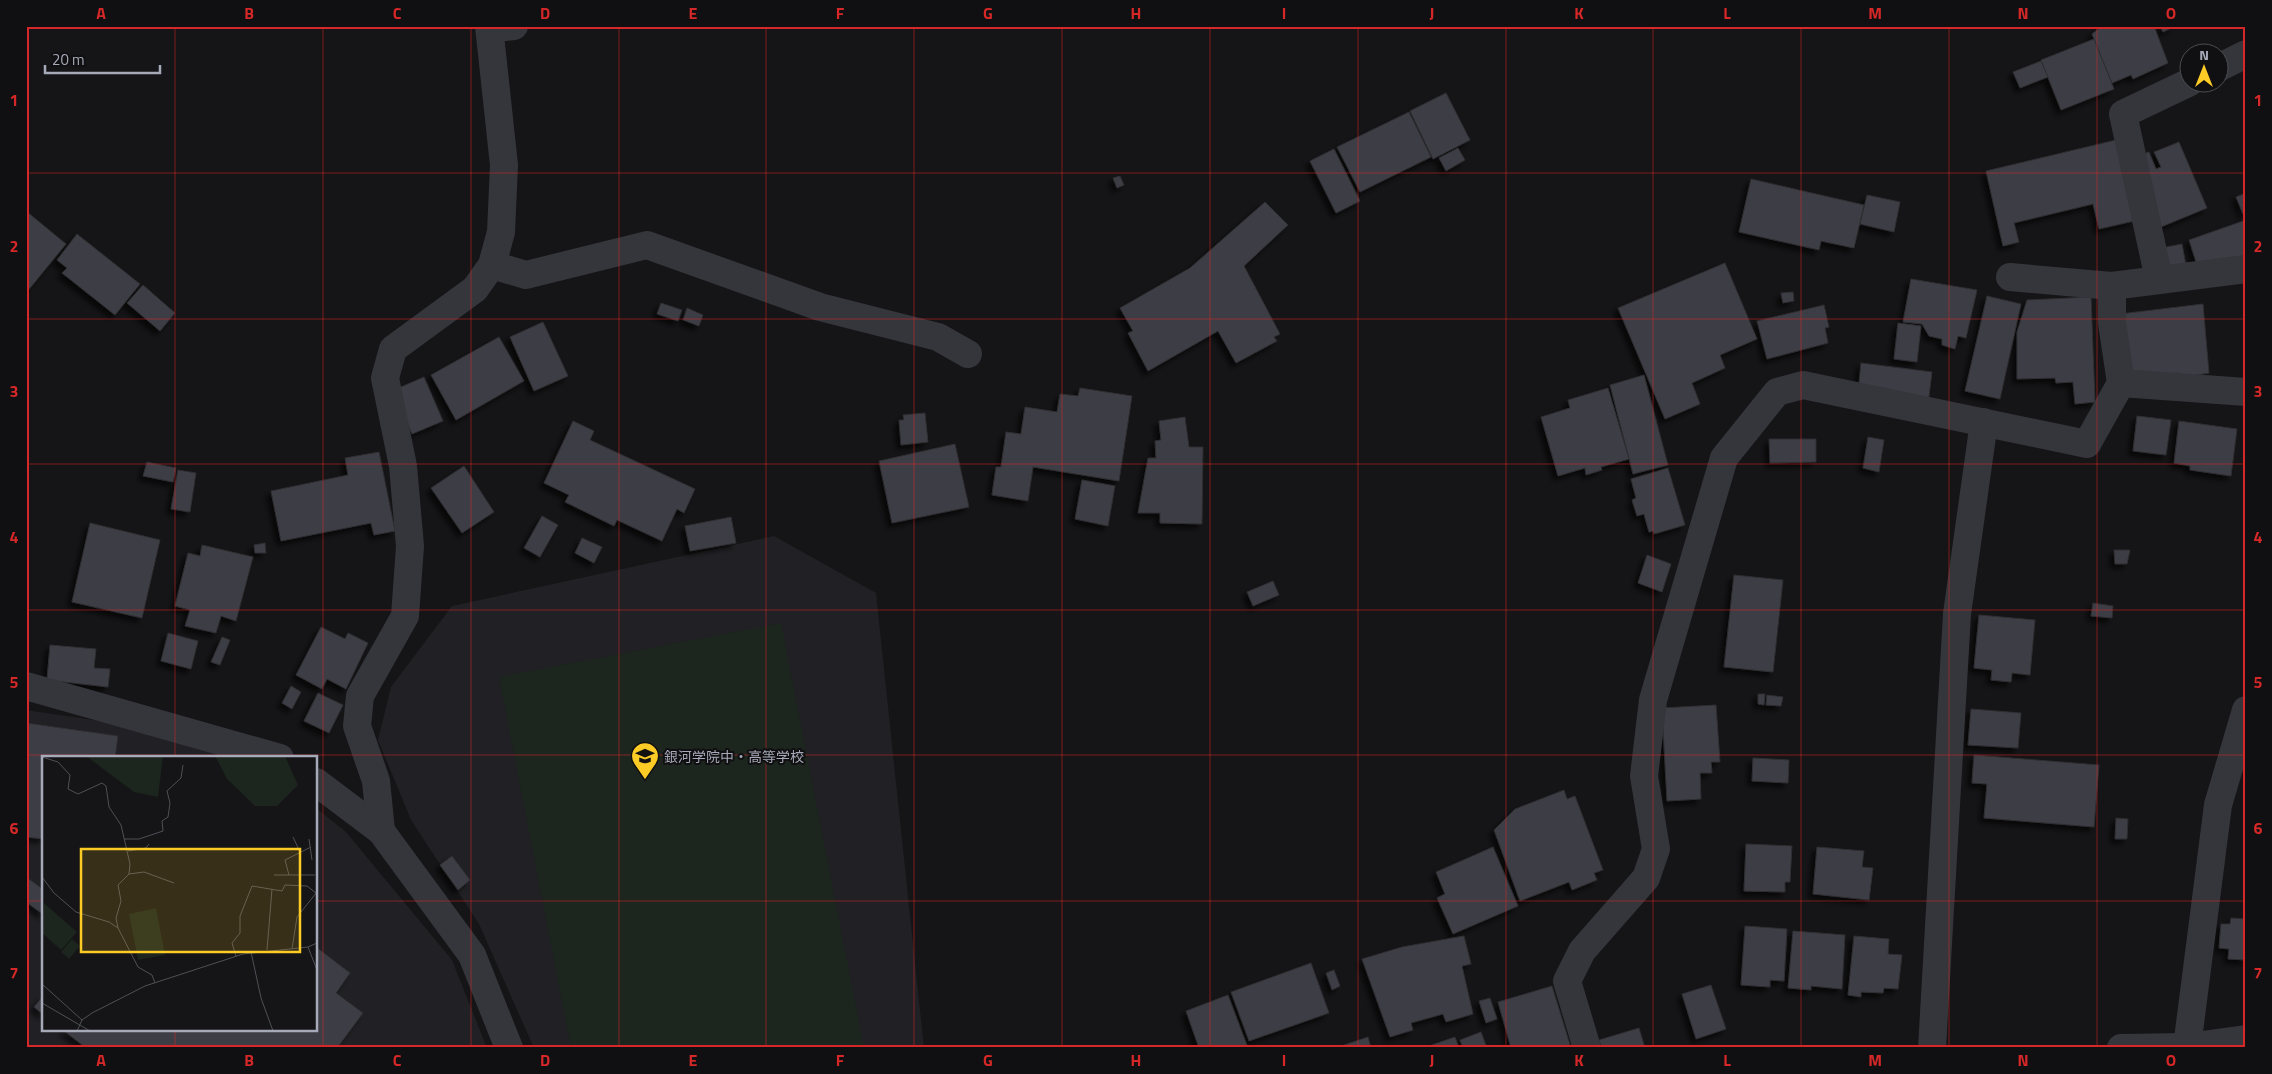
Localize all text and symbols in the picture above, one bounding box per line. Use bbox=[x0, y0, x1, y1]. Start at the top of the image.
text: A bbox=[96, 1, 106, 25]
text: B bbox=[244, 1, 254, 25]
text: C bbox=[393, 1, 402, 25]
text: D bbox=[540, 1, 550, 25]
text: E bbox=[689, 1, 698, 25]
text: F bbox=[836, 1, 845, 25]
text: G bbox=[983, 1, 993, 25]
text: H bbox=[1131, 1, 1141, 25]
text: I bbox=[1282, 1, 1286, 25]
text: J bbox=[1430, 1, 1434, 25]
text: K bbox=[1574, 1, 1584, 25]
text: L bbox=[1723, 1, 1731, 25]
text: M bbox=[1868, 1, 1882, 25]
text: N bbox=[2017, 1, 2029, 25]
text: O bbox=[2166, 1, 2176, 25]
scale bar bbox=[45, 42, 160, 74]
north arrow bbox=[2180, 42, 2230, 92]
text: N bbox=[2199, 44, 2209, 65]
text: 20 m bbox=[52, 48, 85, 71]
text: 1 bbox=[10, 88, 18, 112]
text: 1 bbox=[2254, 88, 2262, 112]
text: 2 bbox=[10, 234, 18, 258]
text: 2 bbox=[2254, 234, 2262, 258]
text: 3 bbox=[10, 379, 18, 403]
text: 3 bbox=[2254, 379, 2262, 403]
text: 4 bbox=[10, 525, 19, 549]
text: 4 bbox=[2254, 525, 2263, 549]
text: 5 bbox=[10, 670, 19, 694]
text: 5 bbox=[2254, 670, 2263, 694]
school or university icon: 銀河学院中・高等学校 bbox=[630, 741, 660, 780]
place label: 銀河学院中・高等学校 bbox=[664, 746, 804, 767]
inset map bbox=[42, 756, 318, 1032]
text: 6 bbox=[10, 816, 19, 840]
text: 6 bbox=[2254, 816, 2263, 840]
text: 7 bbox=[10, 961, 18, 985]
text: 7 bbox=[2254, 961, 2262, 985]
text: A bbox=[96, 1048, 106, 1072]
text: B bbox=[244, 1048, 254, 1072]
text: C bbox=[393, 1048, 402, 1072]
text: D bbox=[540, 1048, 550, 1072]
text: E bbox=[689, 1048, 698, 1072]
text: F bbox=[836, 1048, 845, 1072]
text: G bbox=[983, 1048, 993, 1072]
text: H bbox=[1131, 1048, 1141, 1072]
text: I bbox=[1282, 1048, 1286, 1072]
text: J bbox=[1430, 1048, 1434, 1072]
text: K bbox=[1574, 1048, 1584, 1072]
text: L bbox=[1723, 1048, 1731, 1072]
text: M bbox=[1868, 1048, 1882, 1072]
text: N bbox=[2017, 1048, 2029, 1072]
text: O bbox=[2166, 1048, 2176, 1072]

